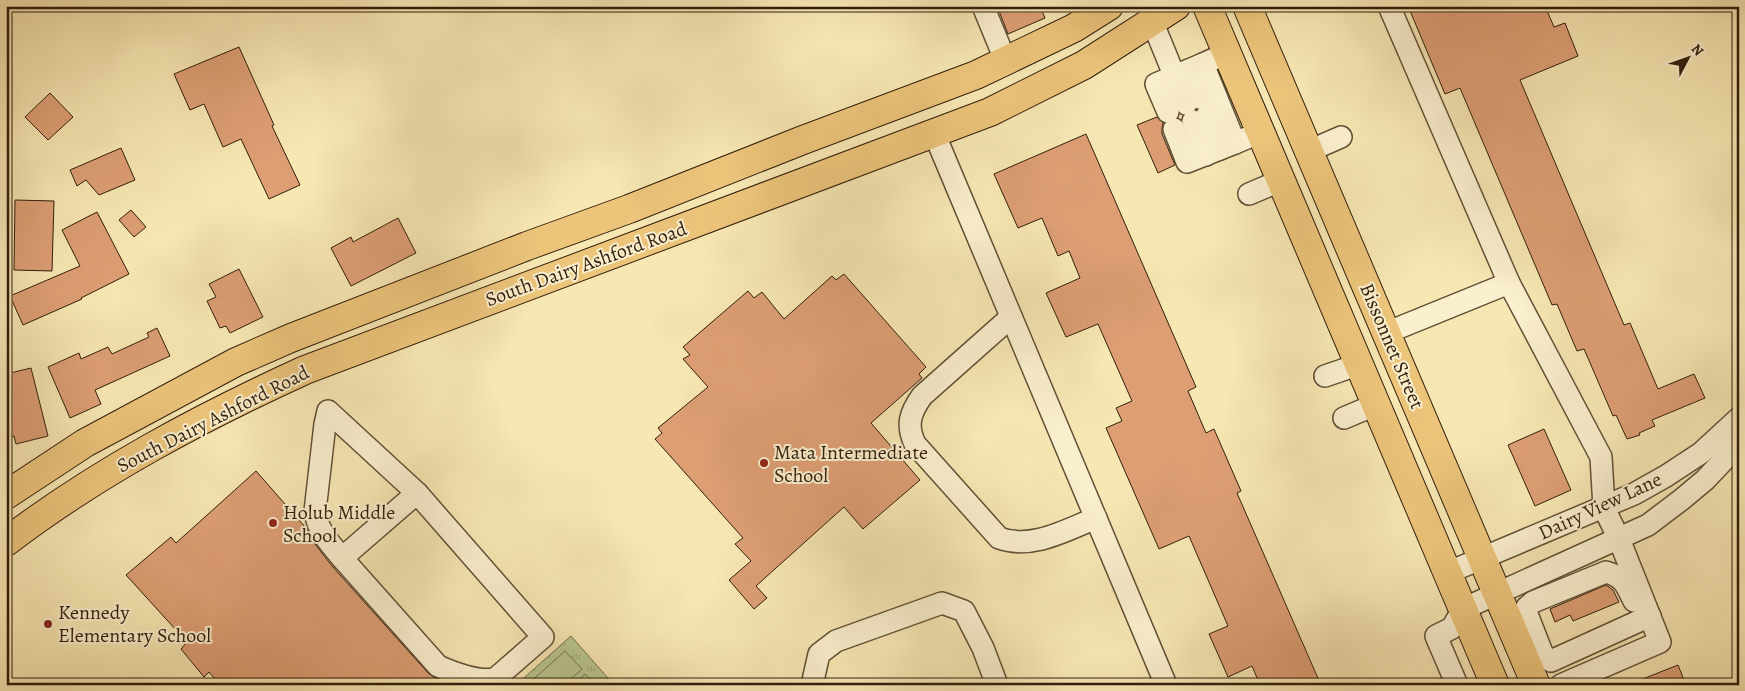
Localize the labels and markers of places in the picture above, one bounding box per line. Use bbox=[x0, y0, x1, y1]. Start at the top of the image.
place label: Mata Intermediate School bbox=[774, 439, 928, 489]
marker: Mata Intermediate School bbox=[758, 457, 770, 469]
place label: Holub Middle School bbox=[283, 499, 395, 549]
marker: Holub Middle School bbox=[267, 517, 279, 529]
place label: Kennedy Elementary School bbox=[58, 599, 211, 649]
marker: Kennedy Elementary School bbox=[42, 618, 54, 630]

